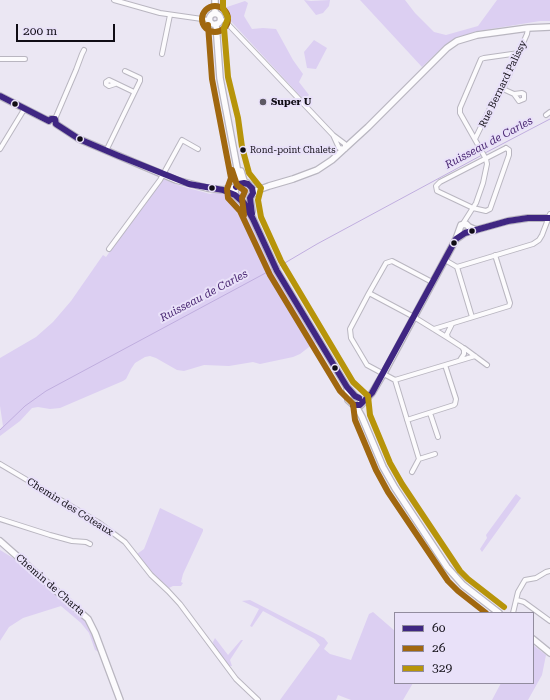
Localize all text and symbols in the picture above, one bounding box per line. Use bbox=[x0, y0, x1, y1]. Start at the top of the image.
scale bar bbox=[18, 16, 117, 42]
text: 200 m bbox=[23, 24, 57, 38]
street label: Rue Bernard Palissy bbox=[477, 39, 529, 129]
place label: Super U bbox=[271, 96, 311, 108]
marker: Super U bbox=[258, 97, 268, 107]
unlabelled marker bbox=[10, 99, 20, 109]
water label: Ruisseau de Carles bbox=[443, 114, 535, 172]
unlabelled marker bbox=[75, 134, 85, 144]
marker: Rond-point Chalets bbox=[238, 145, 248, 155]
place label: Rond-point Chalets bbox=[250, 145, 335, 155]
unlabelled marker bbox=[207, 183, 217, 193]
unlabelled marker bbox=[467, 226, 477, 236]
unlabelled marker bbox=[449, 238, 459, 248]
water label: Ruisseau de Carles bbox=[158, 267, 250, 325]
unlabelled marker bbox=[330, 363, 340, 373]
street label: Chemin des Coteaux bbox=[25, 476, 115, 538]
street label: Chemin de Charta bbox=[13, 552, 87, 618]
legend bbox=[394, 612, 534, 684]
text: 60 bbox=[432, 621, 445, 635]
text: 26 bbox=[432, 641, 445, 655]
text: 329 bbox=[432, 661, 452, 675]

